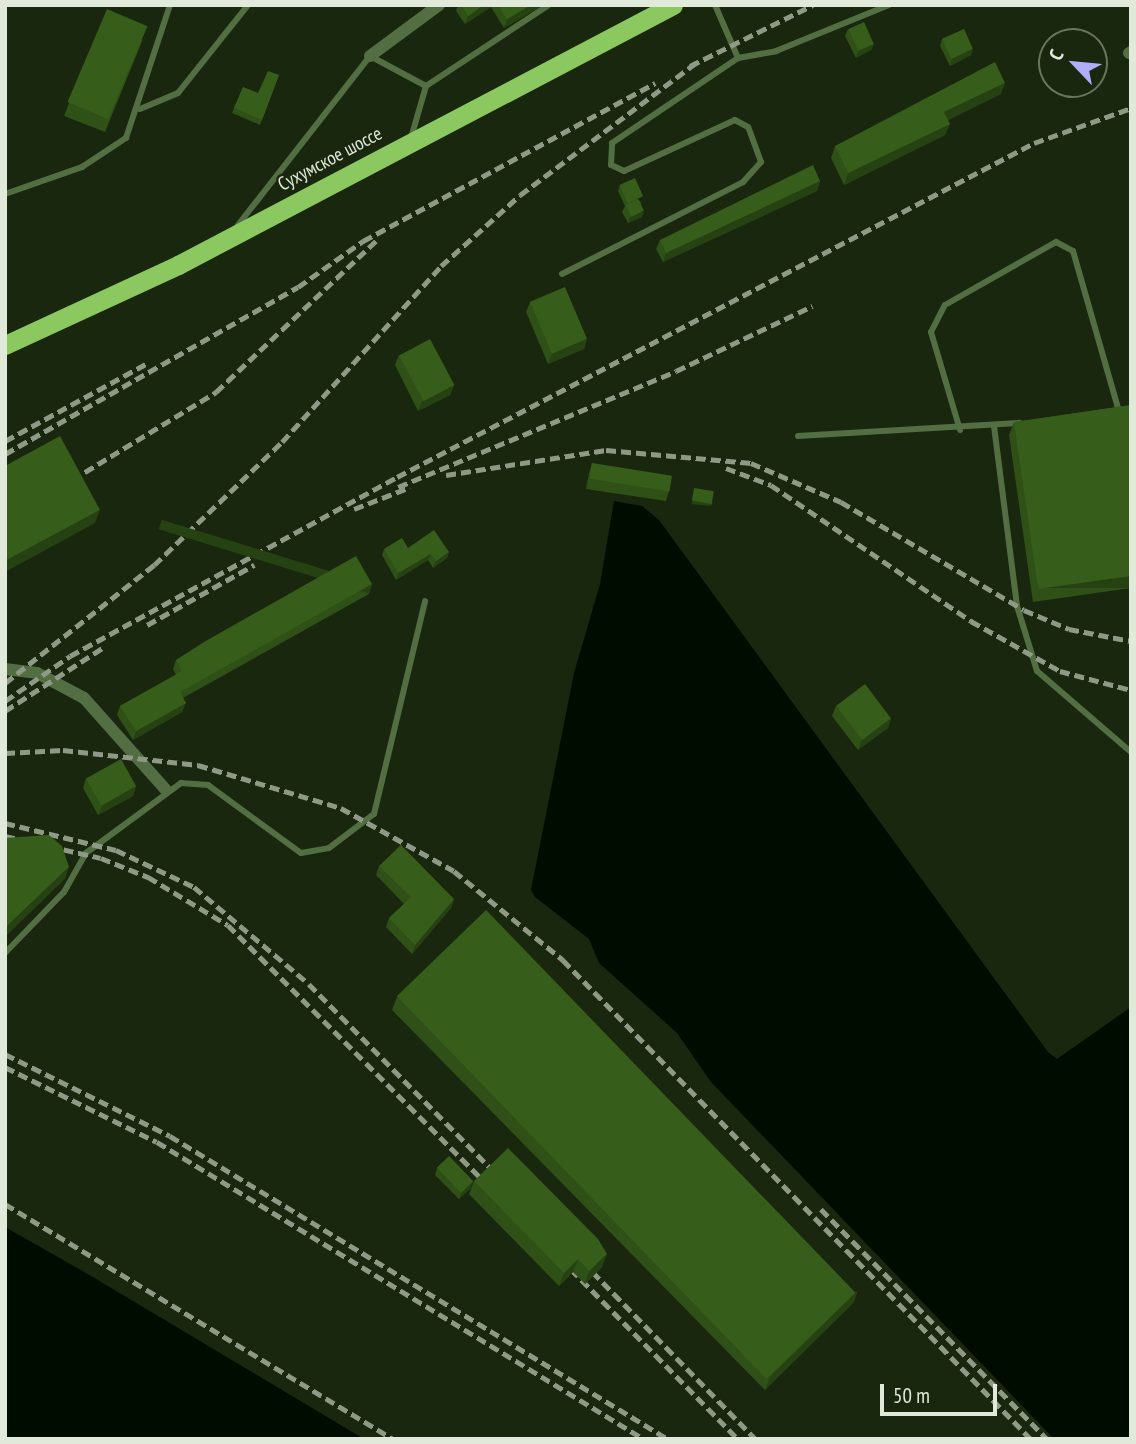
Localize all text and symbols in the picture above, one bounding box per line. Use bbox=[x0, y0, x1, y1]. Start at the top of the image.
north arrow bbox=[1038, 28, 1108, 98]
text: С bbox=[1043, 46, 1069, 64]
street label: Сухумское шоссе bbox=[274, 122, 386, 196]
scale bar bbox=[884, 1370, 1001, 1414]
text: 50 m bbox=[893, 1382, 930, 1409]

